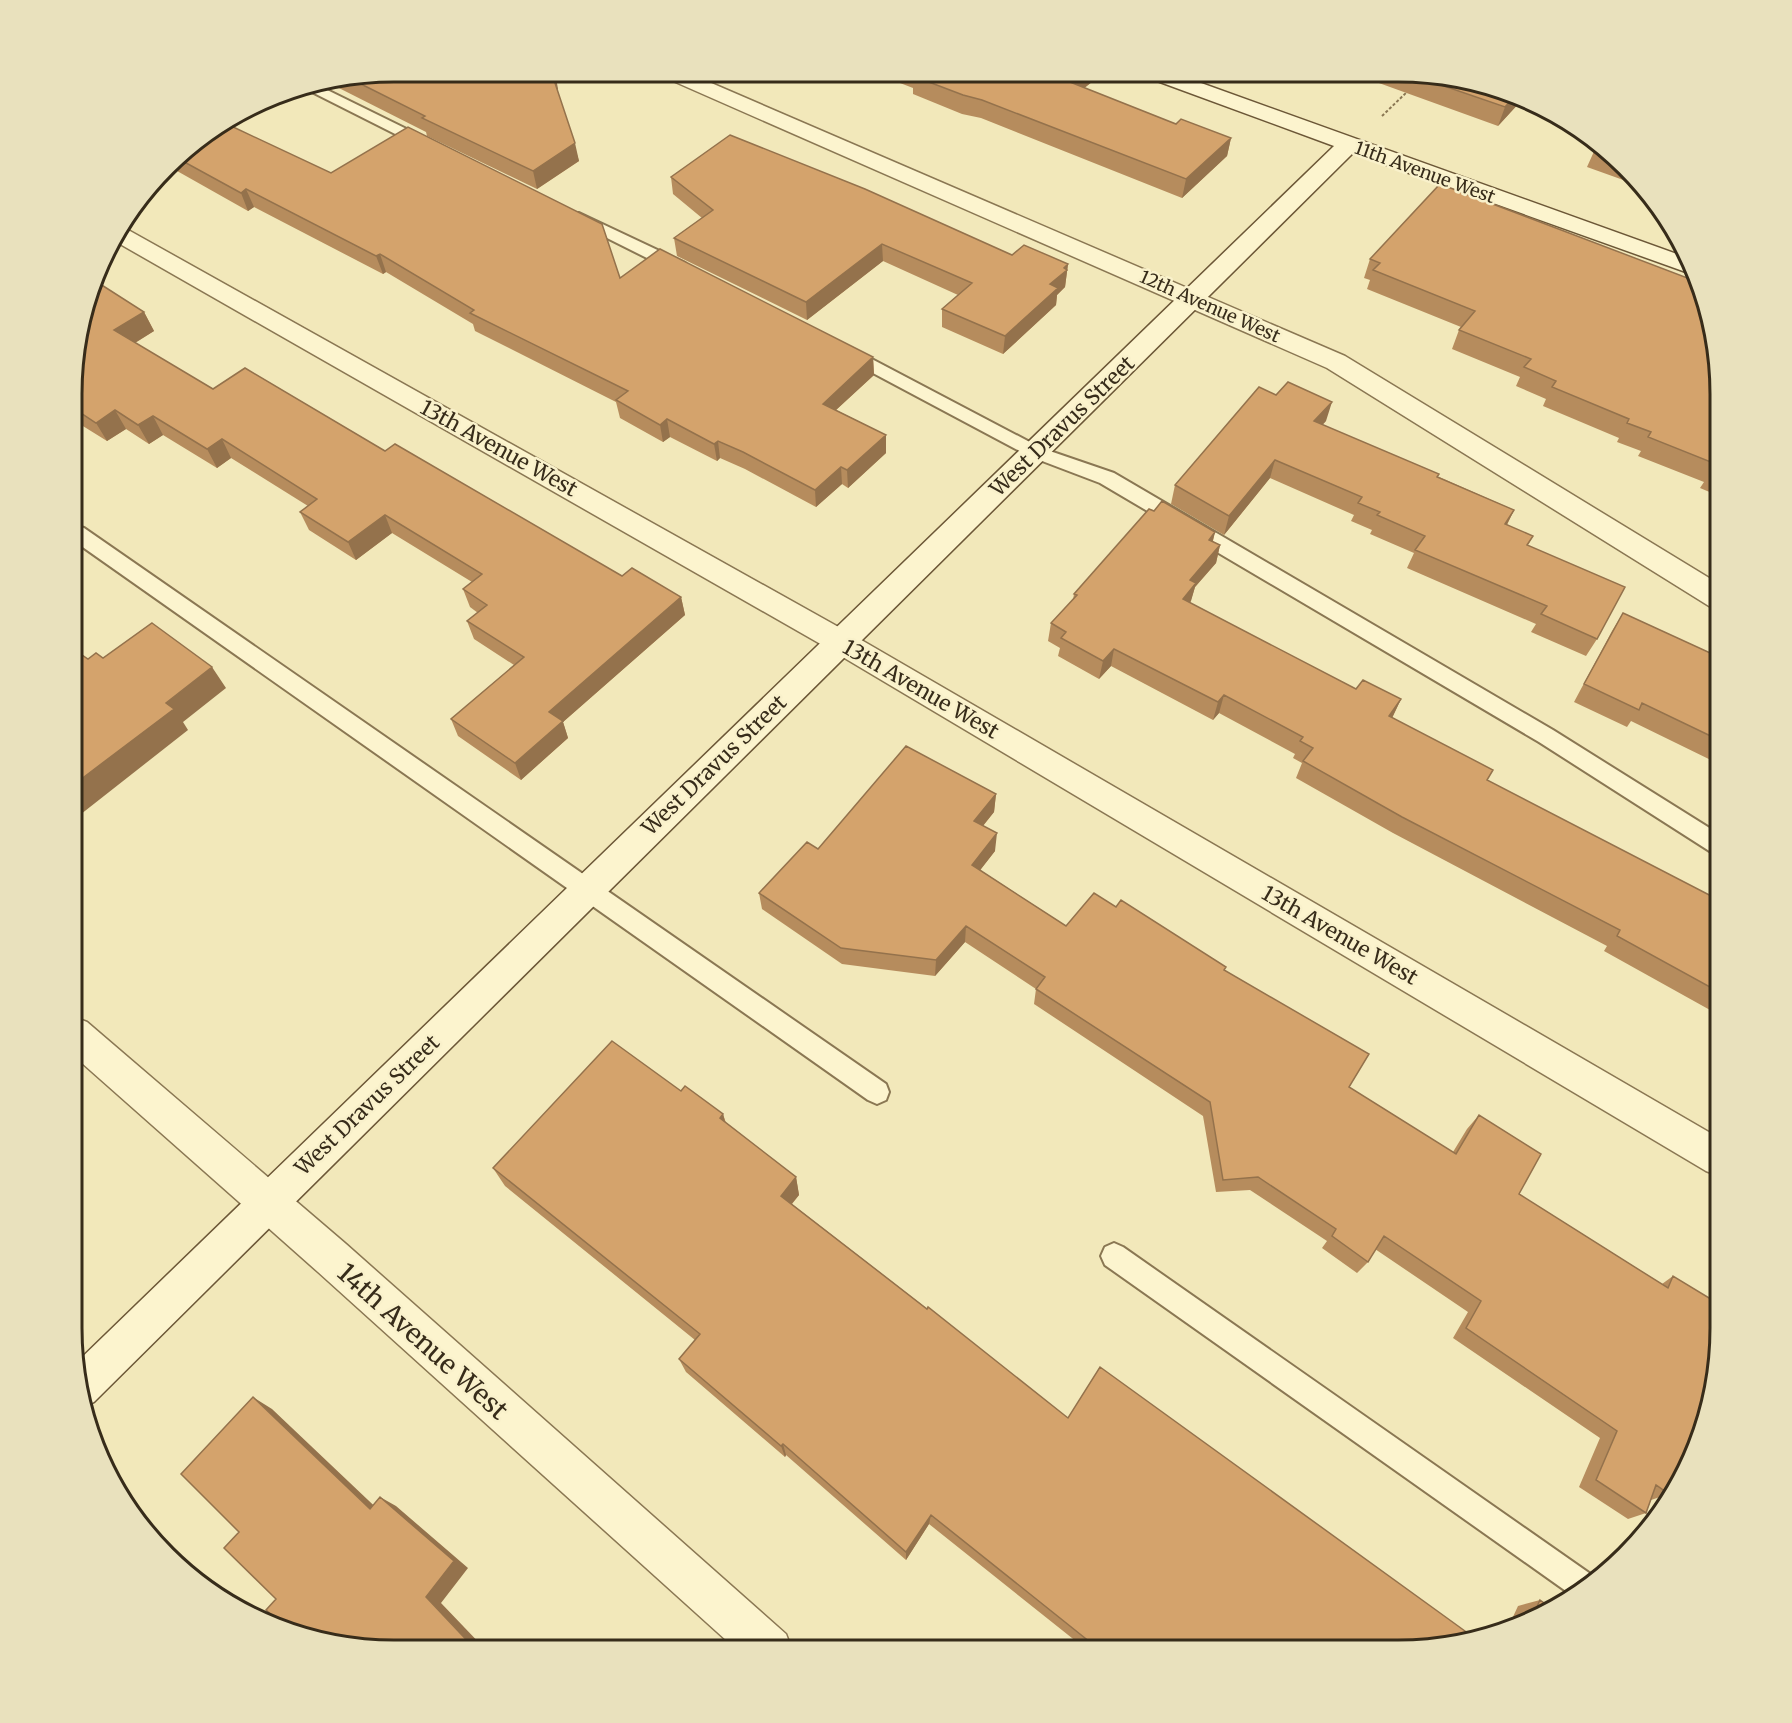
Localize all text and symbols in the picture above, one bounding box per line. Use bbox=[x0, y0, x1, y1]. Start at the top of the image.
street label: 11th Avenue West bbox=[1351, 136, 1499, 208]
street label: 12th Avenue West bbox=[1136, 265, 1284, 347]
street label: West Dravus Street bbox=[983, 350, 1140, 503]
street label: 13th Avenue West bbox=[416, 394, 582, 502]
street label: 13th Avenue West bbox=[838, 633, 1004, 745]
street label: West Dravus Street bbox=[635, 689, 792, 842]
street label: 13th Avenue West bbox=[1257, 879, 1423, 991]
street label: West Dravus Street bbox=[288, 1029, 445, 1182]
street label: 14th Avenue West bbox=[331, 1256, 515, 1426]

